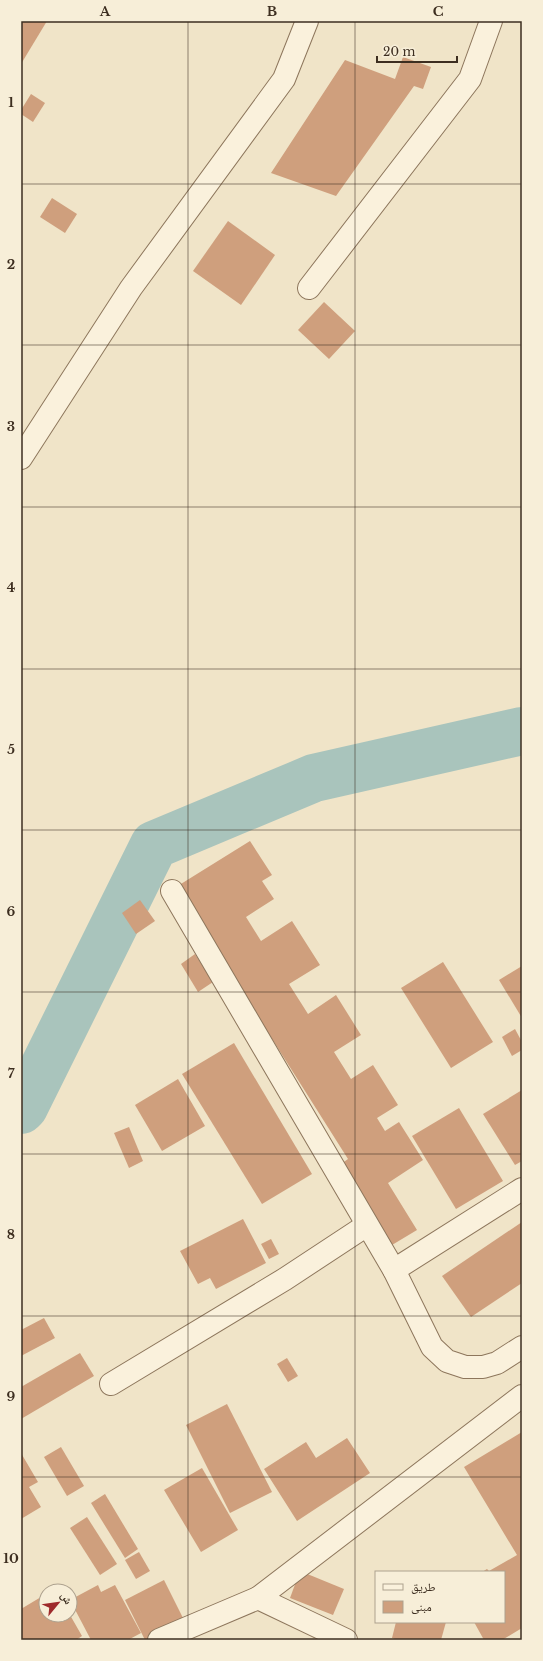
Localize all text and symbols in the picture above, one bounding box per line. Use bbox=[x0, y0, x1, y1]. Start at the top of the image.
text: A bbox=[99, 3, 111, 20]
text: B bbox=[267, 3, 277, 20]
text: C bbox=[433, 3, 444, 20]
scale bar bbox=[377, 38, 457, 64]
text: 20 m bbox=[383, 44, 415, 59]
text: 1 bbox=[8, 94, 14, 111]
text: 2 bbox=[7, 256, 15, 273]
text: 3 bbox=[7, 418, 15, 435]
text: 4 bbox=[7, 579, 16, 596]
text: 5 bbox=[7, 741, 15, 758]
text: 6 bbox=[7, 903, 16, 920]
text: 7 bbox=[8, 1065, 15, 1082]
text: 8 bbox=[7, 1226, 15, 1243]
text: 9 bbox=[7, 1388, 16, 1405]
text: 10 bbox=[3, 1550, 19, 1567]
legend bbox=[375, 1571, 505, 1623]
text: طريق bbox=[411, 1579, 436, 1594]
north arrow bbox=[38, 1583, 78, 1623]
text: ش bbox=[57, 1590, 76, 1607]
text: مبنى bbox=[411, 1599, 432, 1614]

